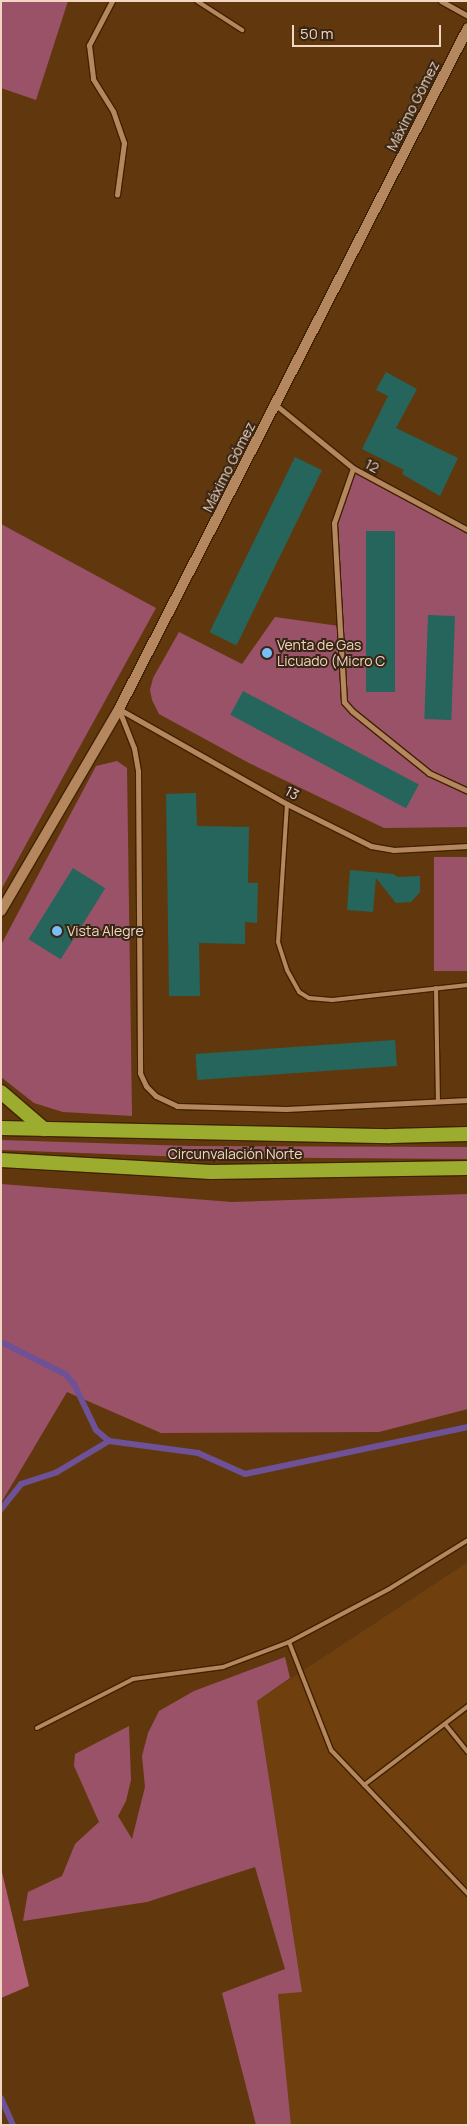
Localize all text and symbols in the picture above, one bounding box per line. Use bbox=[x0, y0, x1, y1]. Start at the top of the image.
scale bar bbox=[294, 15, 443, 47]
text: 50 m bbox=[300, 23, 334, 44]
street label: Máximo Gómez bbox=[383, 58, 443, 154]
street label: Máximo Gómez bbox=[199, 419, 259, 515]
street label: 12 bbox=[362, 455, 382, 477]
place label: Venta de Gas Licuado (Micro C bbox=[277, 637, 385, 670]
marker: Venta de Gas Licuado (Micro C bbox=[261, 647, 273, 659]
street label: 13 bbox=[282, 782, 302, 804]
place label: Vista Alegre bbox=[67, 923, 144, 939]
marker: Vista Alegre bbox=[51, 925, 63, 937]
street label: Circunvalación Norte bbox=[168, 1146, 302, 1162]

